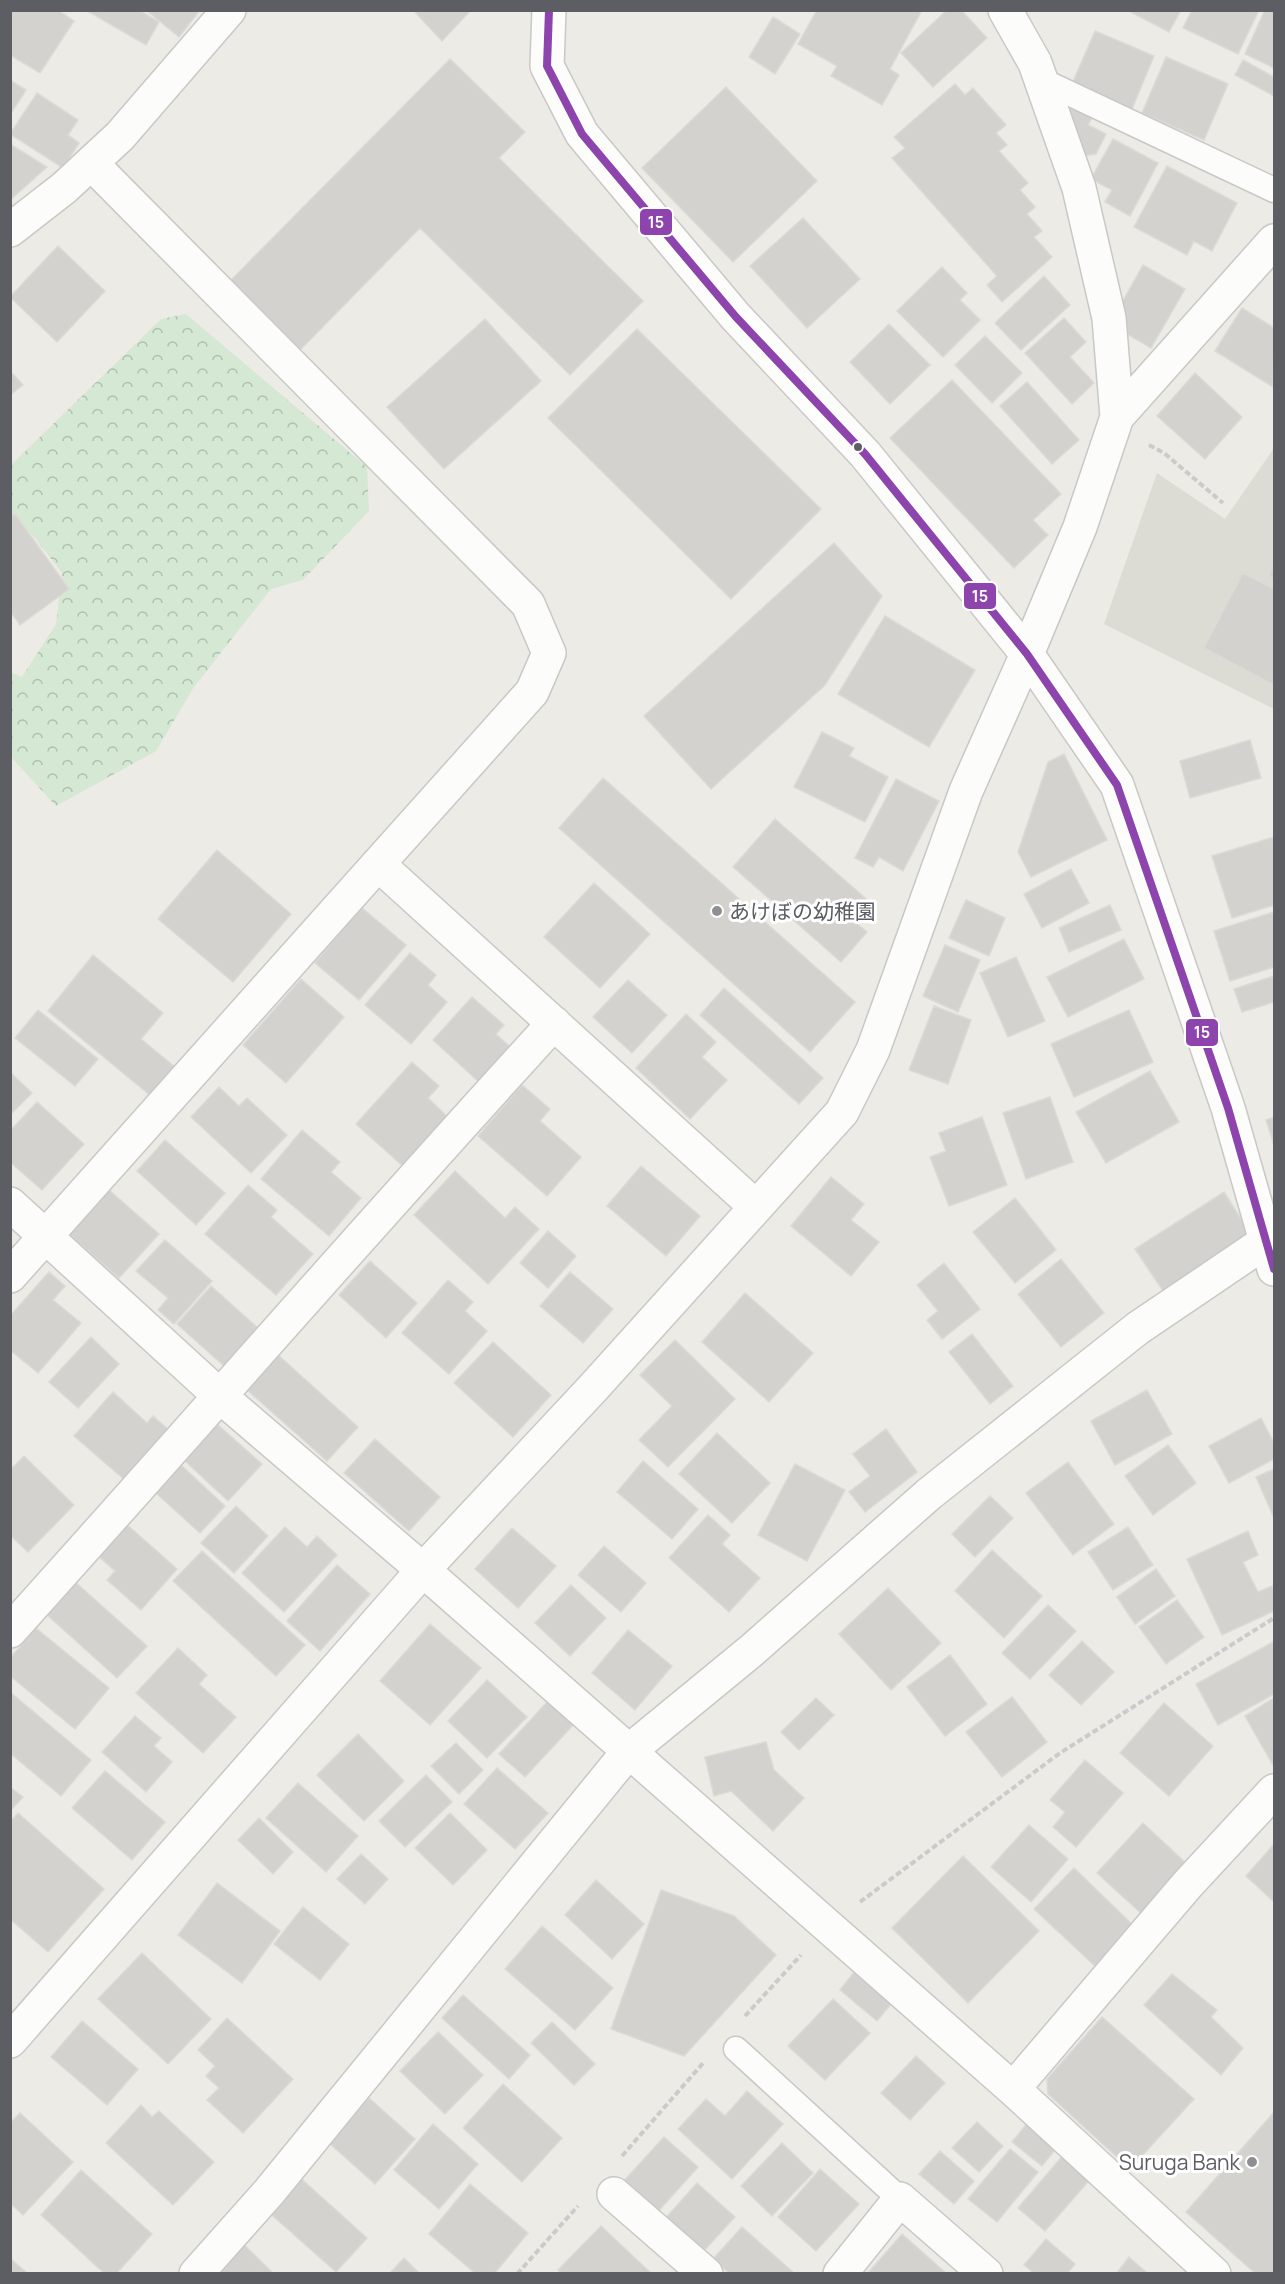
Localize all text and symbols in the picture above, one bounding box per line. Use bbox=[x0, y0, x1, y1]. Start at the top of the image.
line badge: 15 bbox=[639, 208, 673, 236]
text: 15 bbox=[648, 211, 664, 233]
unlabelled marker bbox=[852, 441, 864, 453]
line badge: 15 bbox=[963, 582, 997, 610]
text: 15 bbox=[972, 585, 988, 607]
place label: あけぼの幼稚園 bbox=[729, 897, 876, 925]
marker: あけぼの幼稚園 bbox=[710, 904, 724, 918]
line badge: 15 bbox=[1185, 1018, 1219, 1047]
text: 15 bbox=[1194, 1021, 1210, 1043]
place label: Suruga Bank bbox=[1119, 2148, 1241, 2176]
marker: Suruga Bank bbox=[1245, 2155, 1259, 2169]

